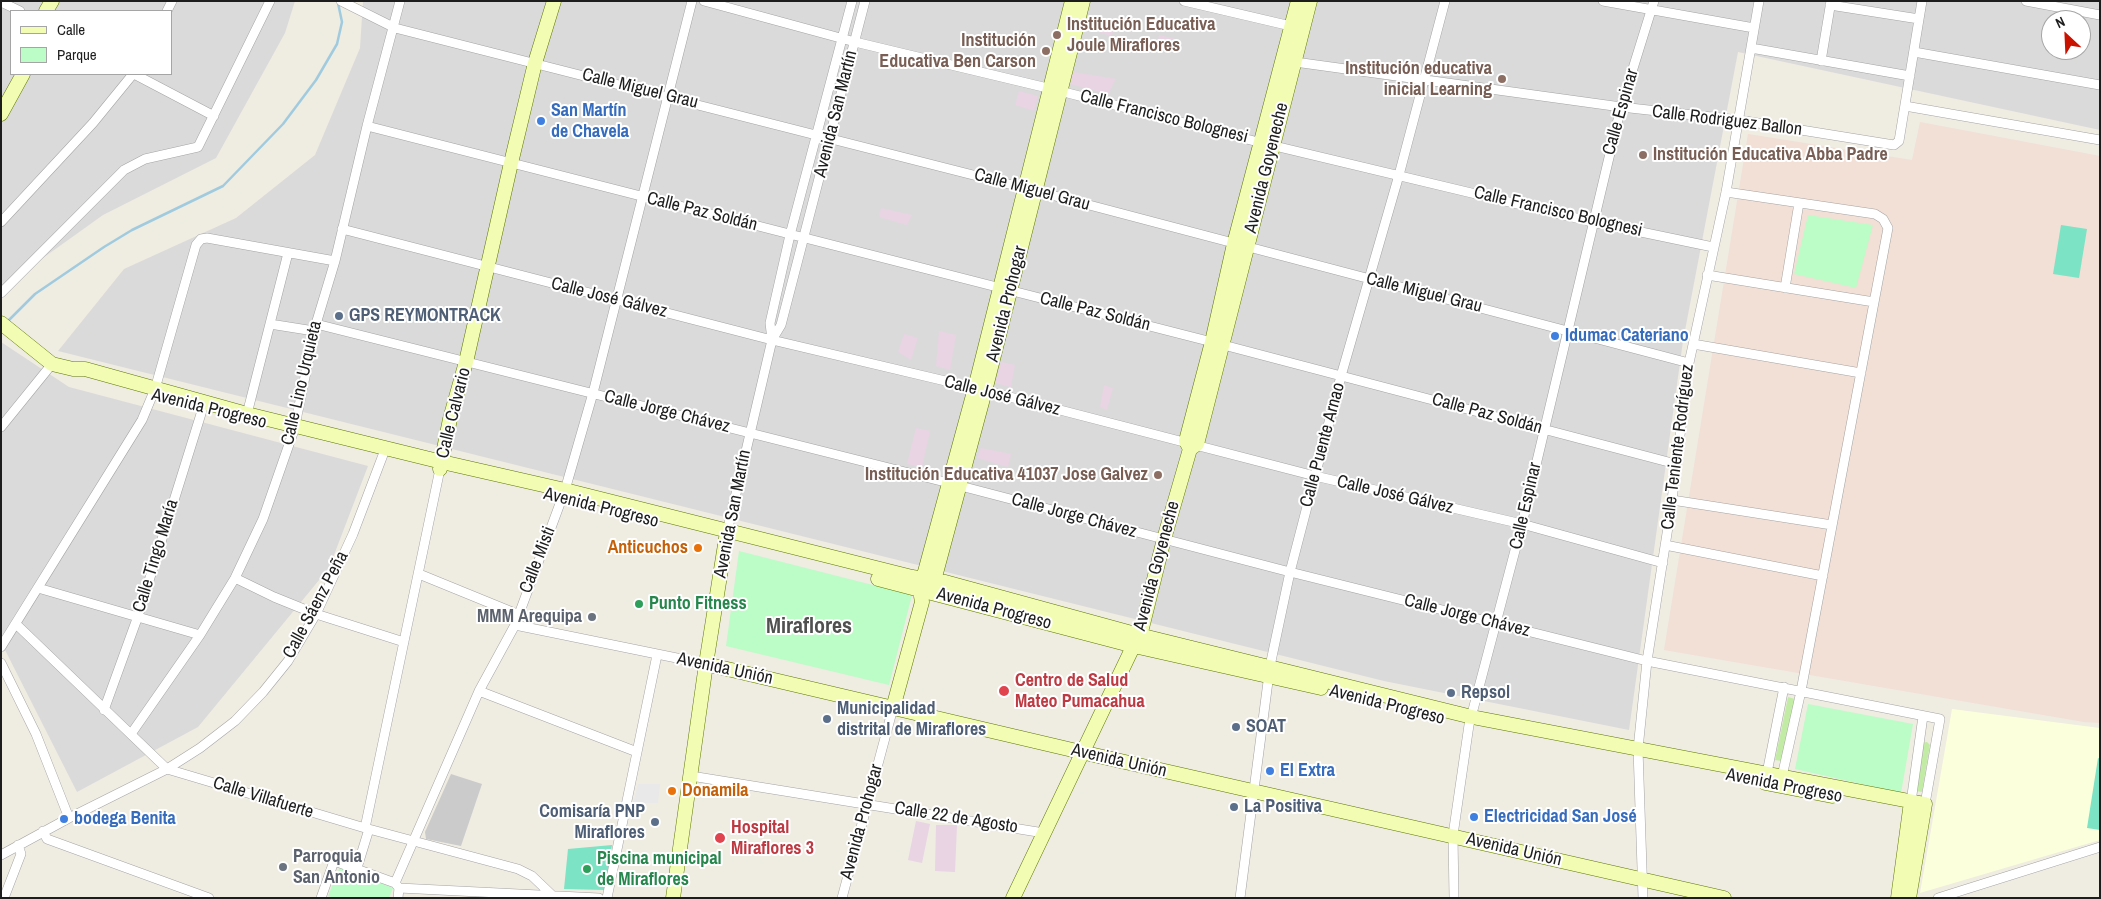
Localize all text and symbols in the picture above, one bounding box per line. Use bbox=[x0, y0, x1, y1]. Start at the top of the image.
legend bbox=[10, 10, 172, 75]
north arrow bbox=[2041, 10, 2091, 60]
text: N bbox=[2053, 12, 2068, 32]
place label: Institución Educativa Joule Miraflores bbox=[1067, 14, 1215, 56]
text: Calle bbox=[57, 19, 85, 40]
marker: Institución Educativa Joule Miraflores bbox=[1051, 29, 1063, 41]
place label: Institución Educativa Ben Carson bbox=[879, 30, 1036, 72]
text: Parque bbox=[57, 44, 97, 65]
marker: Institución Educativa Ben Carson bbox=[1040, 45, 1052, 57]
street label: Avenida San Martín bbox=[810, 48, 862, 180]
place label: Institución educativa inicial Learning bbox=[1345, 58, 1492, 100]
street label: Calle Miguel Grau bbox=[580, 64, 700, 114]
street label: Calle Espinar bbox=[1598, 66, 1644, 158]
marker: Institución educativa inicial Learning bbox=[1496, 73, 1508, 85]
street label: Calle Francisco Bolognesi bbox=[1078, 86, 1250, 148]
place label: San Martín de Chavela bbox=[551, 100, 629, 142]
street label: Avenida Goyeneche bbox=[1240, 101, 1294, 235]
street label: Calle Rodriguez Ballon bbox=[1651, 101, 1803, 141]
marker: San Martín de Chavela bbox=[535, 115, 547, 127]
place label: Institución Educativa Abba Padre bbox=[1653, 144, 1888, 166]
marker: Institución Educativa Abba Padre bbox=[1637, 149, 1649, 161]
street label: Calle Miguel Grau bbox=[972, 164, 1092, 216]
street label: Calle Francisco Bolognesi bbox=[1472, 182, 1644, 242]
street label: Calle Paz Soldán bbox=[644, 188, 760, 236]
street label: Avenida Prohogar bbox=[982, 244, 1032, 364]
street label: Calle Miguel Grau bbox=[1364, 268, 1484, 318]
street label: Calle José Gálvez bbox=[549, 273, 669, 323]
street label: Calle Paz Soldán bbox=[1037, 288, 1153, 336]
place label: GPS REYMONTRACK bbox=[349, 305, 501, 327]
marker: GPS REYMONTRACK bbox=[333, 310, 345, 322]
street label: Calle Lino Urquieta bbox=[277, 319, 327, 447]
place label: Idumac Cateriano bbox=[1565, 325, 1689, 347]
marker: Idumac Cateriano bbox=[1549, 330, 1561, 342]
street label: Calle Teniente Rodríguez bbox=[1657, 363, 1699, 531]
street label: Calle Calvario bbox=[432, 365, 476, 461]
street label: Calle José Gálvez bbox=[942, 371, 1062, 421]
street label: Calle Puente Arnao bbox=[1296, 380, 1350, 510]
street label: Avenida Progreso bbox=[149, 384, 269, 434]
street label: Calle Jorge Chávez bbox=[602, 386, 732, 438]
street label: Calle Paz Soldán bbox=[1430, 389, 1544, 439]
street label: Avenida San Martín bbox=[710, 448, 756, 580]
street label: Calle Espinar bbox=[1506, 460, 1546, 552]
place label: Institución Educativa 41037 Jose Galvez bbox=[865, 464, 1148, 486]
marker: Institución Educativa 41037 Jose Galvez bbox=[1152, 469, 1164, 481]
street label: Calle José Gálvez bbox=[1335, 471, 1455, 519]
street label: Avenida Progreso bbox=[541, 483, 661, 533]
street label: Calle Jorge Chávez bbox=[1009, 489, 1139, 543]
street label: Calle Tingo María bbox=[129, 497, 183, 615]
street label: Avenida Goyeneche bbox=[1129, 499, 1185, 633]
street label: Calle Misti bbox=[515, 524, 561, 596]
place label: Anticuchos bbox=[608, 537, 688, 559]
marker: Anticuchos bbox=[692, 542, 704, 554]
street label: Calle Sáenz Peña bbox=[279, 548, 353, 662]
street label: Avenida Progreso bbox=[934, 583, 1054, 635]
street label: Calle Jorge Chávez bbox=[1402, 590, 1532, 642]
place label: Punto Fitness bbox=[649, 593, 747, 615]
marker: Punto Fitness bbox=[633, 598, 645, 610]
place label: MMM Arequipa bbox=[477, 606, 582, 628]
marker: MMM Arequipa bbox=[586, 611, 598, 623]
district label: Miraflores bbox=[766, 614, 852, 640]
street label: Avenida Unión bbox=[675, 648, 775, 690]
place label: Centro de Salud Mateo Pumacahua bbox=[1015, 670, 1145, 712]
street label: Avenida Progreso bbox=[1327, 680, 1447, 730]
place label: Repsol bbox=[1461, 682, 1510, 704]
marker: Centro de Salud Mateo Pumacahua bbox=[997, 684, 1011, 698]
marker: Repsol bbox=[1445, 687, 1457, 699]
place label: Municipalidad distrital de Miraflores bbox=[837, 698, 986, 741]
marker: Municipalidad distrital de Miraflores bbox=[821, 713, 833, 725]
place label: SOAT bbox=[1246, 716, 1286, 738]
marker: SOAT bbox=[1230, 721, 1242, 733]
street label: Avenida Unión bbox=[1069, 740, 1169, 782]
place label: El Extra bbox=[1280, 760, 1335, 782]
street label: Avenida Prohogar bbox=[836, 762, 888, 882]
street label: Avenida Progreso bbox=[1724, 764, 1844, 808]
marker: El Extra bbox=[1264, 765, 1276, 777]
street label: Calle Villafuerte bbox=[210, 772, 316, 824]
place label: Donamila bbox=[682, 780, 748, 802]
marker: Donamila bbox=[666, 785, 678, 797]
place label: La Positiva bbox=[1244, 796, 1322, 818]
street label: Calle 22 de Agosto bbox=[893, 798, 1019, 838]
place label: Comisaría PNP Miraflores bbox=[539, 801, 645, 844]
marker: La Positiva bbox=[1228, 801, 1240, 813]
place label: Electricidad San José bbox=[1484, 806, 1637, 828]
place label: bodega Benita bbox=[74, 808, 176, 830]
marker: Electricidad San José bbox=[1468, 811, 1480, 823]
marker: bodega Benita bbox=[58, 813, 70, 825]
marker: Comisaría PNP Miraflores bbox=[649, 816, 661, 828]
place label: Hospital Miraflores 3 bbox=[731, 817, 814, 860]
street label: Avenida Unión bbox=[1464, 829, 1564, 871]
marker: Hospital Miraflores 3 bbox=[713, 831, 727, 845]
place label: Parroquia San Antonio bbox=[293, 846, 380, 889]
place label: Piscina municipal de Miraflores bbox=[597, 848, 722, 891]
marker: Parroquia San Antonio bbox=[277, 861, 289, 873]
marker: Piscina municipal de Miraflores bbox=[581, 863, 593, 875]

